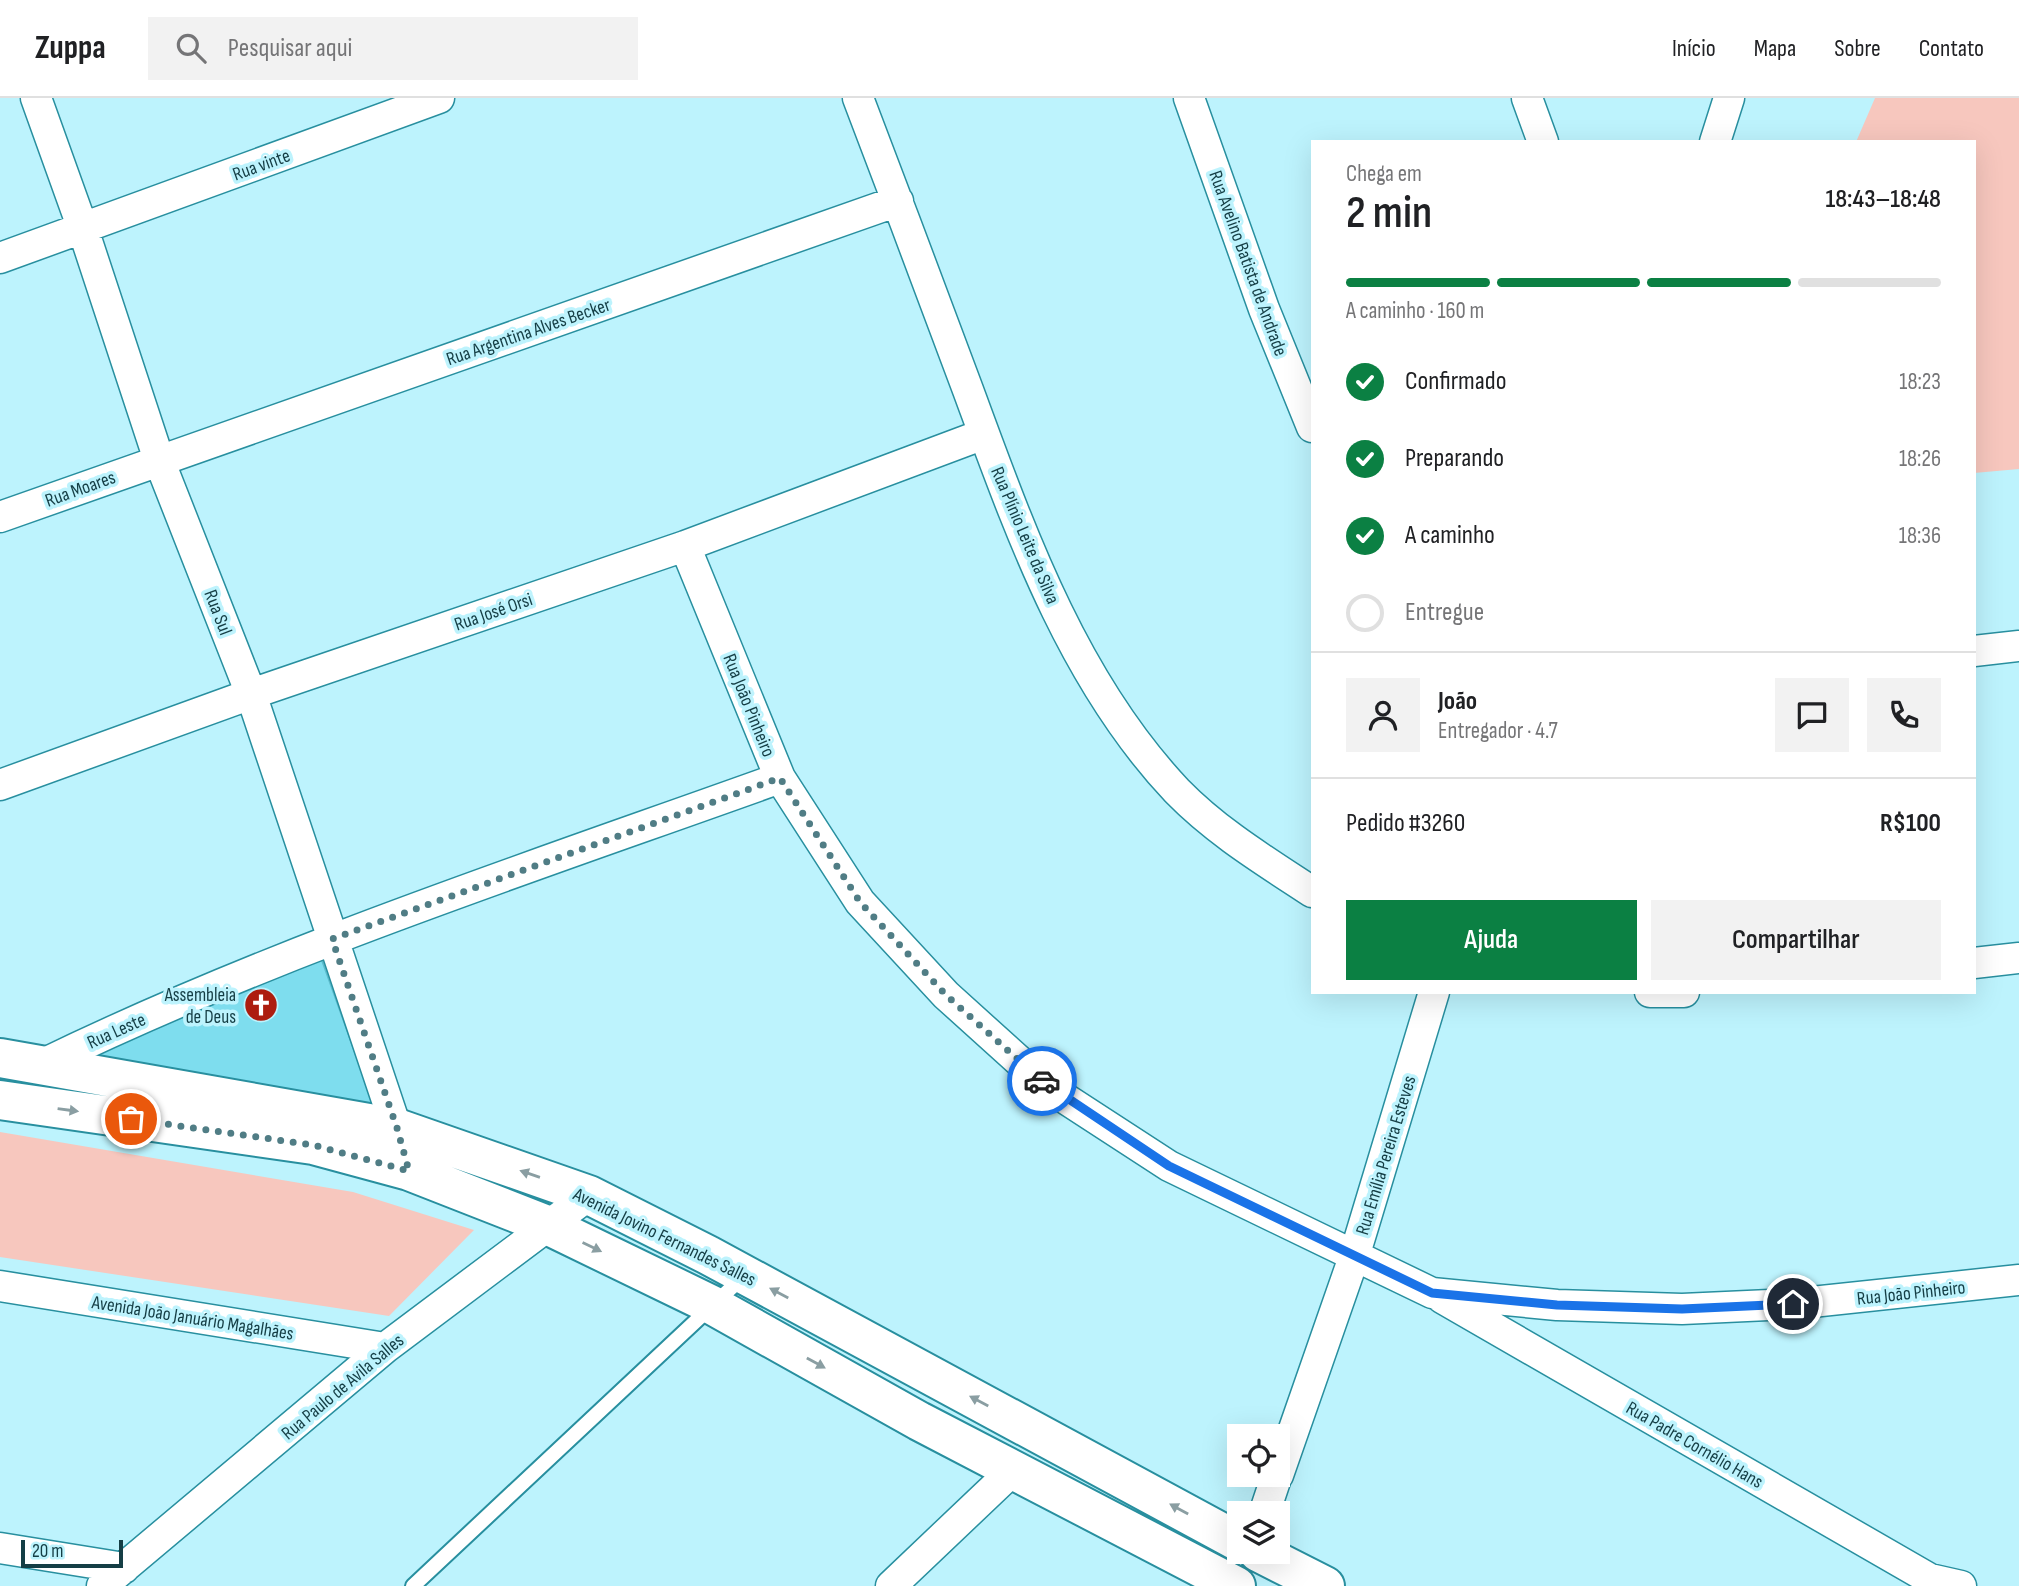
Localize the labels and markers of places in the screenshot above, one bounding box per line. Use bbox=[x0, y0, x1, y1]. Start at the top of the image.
place label: Assembleia de Deus bbox=[164, 984, 236, 1029]
church icon: Assembleia de Deus bbox=[242, 986, 280, 1024]
pin bbox=[101, 1089, 161, 1149]
pin bbox=[1763, 1274, 1823, 1334]

